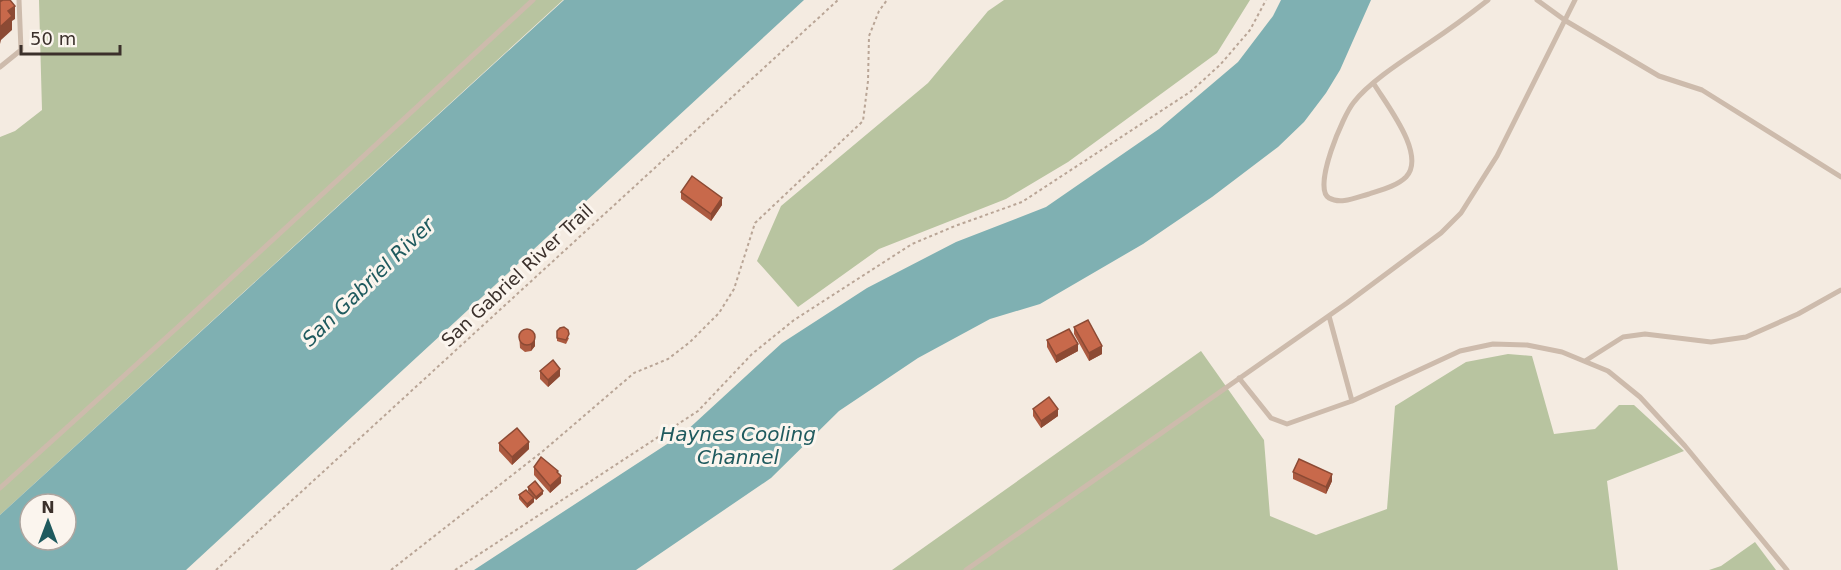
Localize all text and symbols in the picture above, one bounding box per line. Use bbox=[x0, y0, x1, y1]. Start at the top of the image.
scale bar bbox=[21, 18, 120, 56]
text: 50 m bbox=[30, 28, 76, 49]
street label: San Gabriel River Trail bbox=[437, 199, 597, 351]
water label: San Gabriel River bbox=[297, 212, 440, 351]
water label: Haynes Cooling Channel bbox=[660, 422, 816, 469]
north arrow bbox=[18, 492, 78, 552]
text: N bbox=[41, 498, 55, 517]

